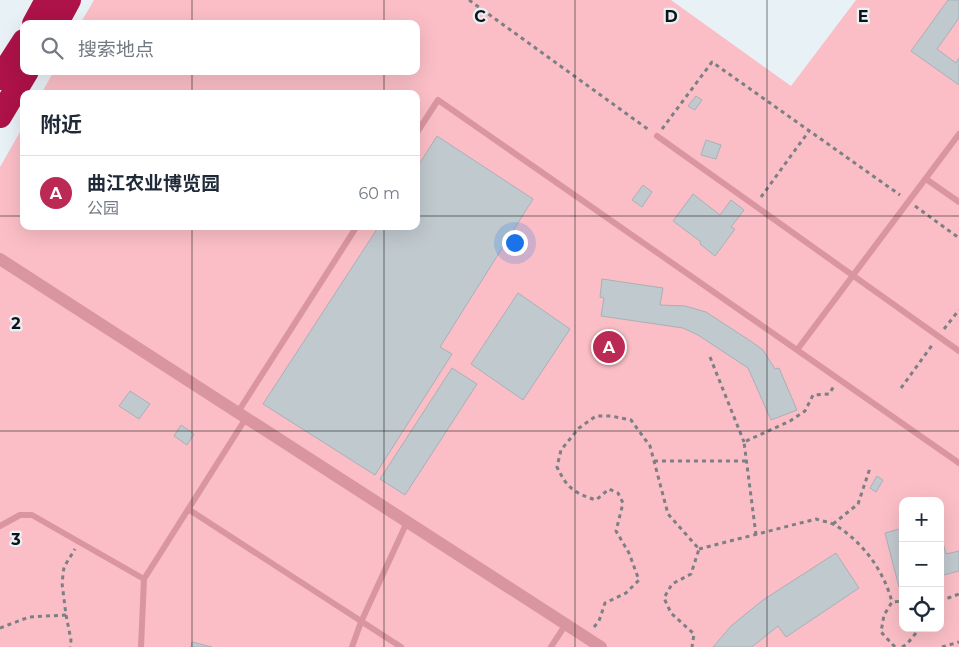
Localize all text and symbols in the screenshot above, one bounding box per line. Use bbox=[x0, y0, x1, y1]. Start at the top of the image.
text: C bbox=[474, 7, 486, 26]
text: D bbox=[664, 7, 678, 26]
text: E bbox=[858, 7, 868, 26]
search box bbox=[20, 20, 420, 75]
icon: search bbox=[38, 34, 66, 62]
text: 搜索地点 bbox=[78, 38, 154, 61]
text: 附近 bbox=[40, 112, 82, 137]
text: 曲江农业博览园 bbox=[87, 172, 220, 195]
text: A bbox=[50, 184, 62, 203]
text: 60 m bbox=[358, 184, 400, 203]
text: 公园 bbox=[87, 199, 119, 218]
your location bbox=[502, 230, 528, 256]
text: 2 bbox=[11, 314, 21, 333]
pin: A bbox=[593, 328, 625, 366]
map controls bbox=[899, 497, 944, 632]
button: + bbox=[899, 497, 944, 542]
text: 3 bbox=[10, 530, 21, 549]
button: − bbox=[899, 542, 944, 587]
button: locate bbox=[899, 587, 944, 632]

